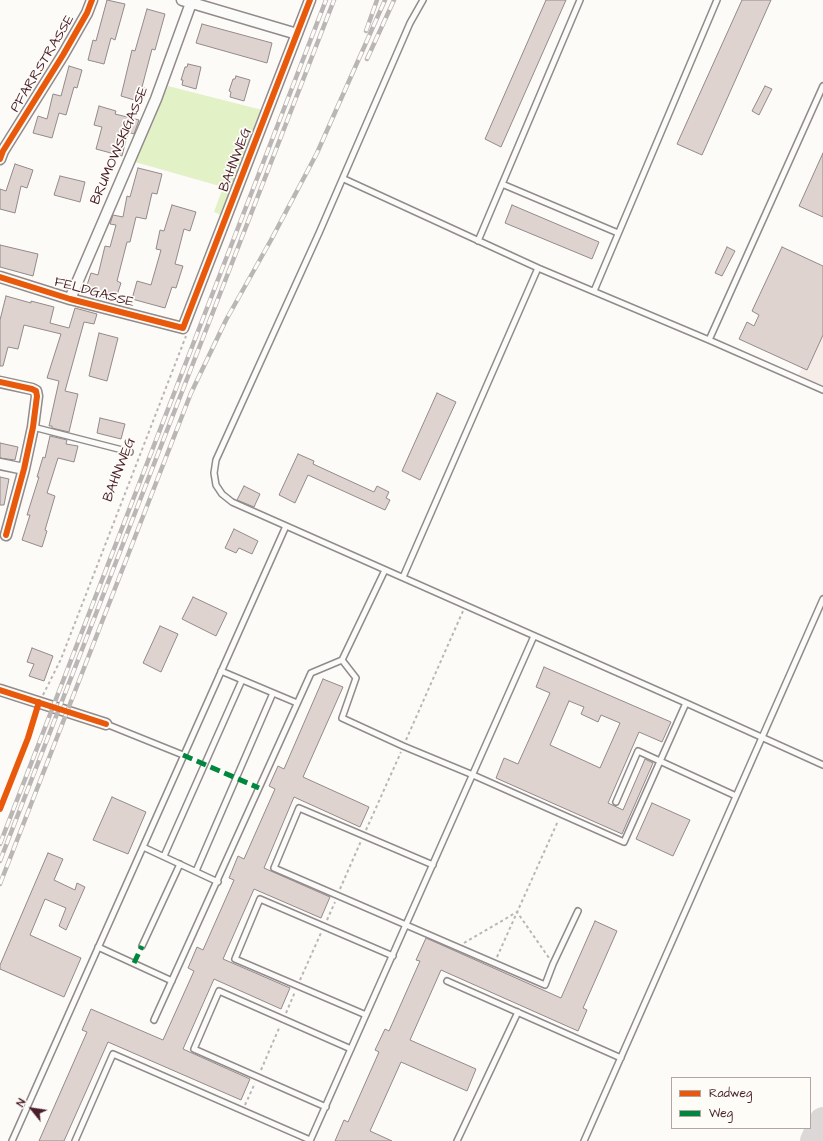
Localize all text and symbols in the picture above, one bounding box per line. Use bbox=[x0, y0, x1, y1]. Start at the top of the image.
street label: PFARRSTRASSE bbox=[7, 12, 79, 116]
street label: BRUMOWSKIGASSE bbox=[88, 85, 152, 207]
street label: BAHNWEG bbox=[216, 126, 256, 194]
street label: FELDGASSE bbox=[52, 274, 136, 312]
street label: BAHNWEG bbox=[100, 436, 140, 504]
legend bbox=[671, 1077, 811, 1129]
text: Radweg bbox=[709, 1085, 752, 1102]
north arrow bbox=[12, 1089, 52, 1129]
text: N bbox=[13, 1096, 29, 1109]
text: Weg bbox=[709, 1105, 733, 1122]

